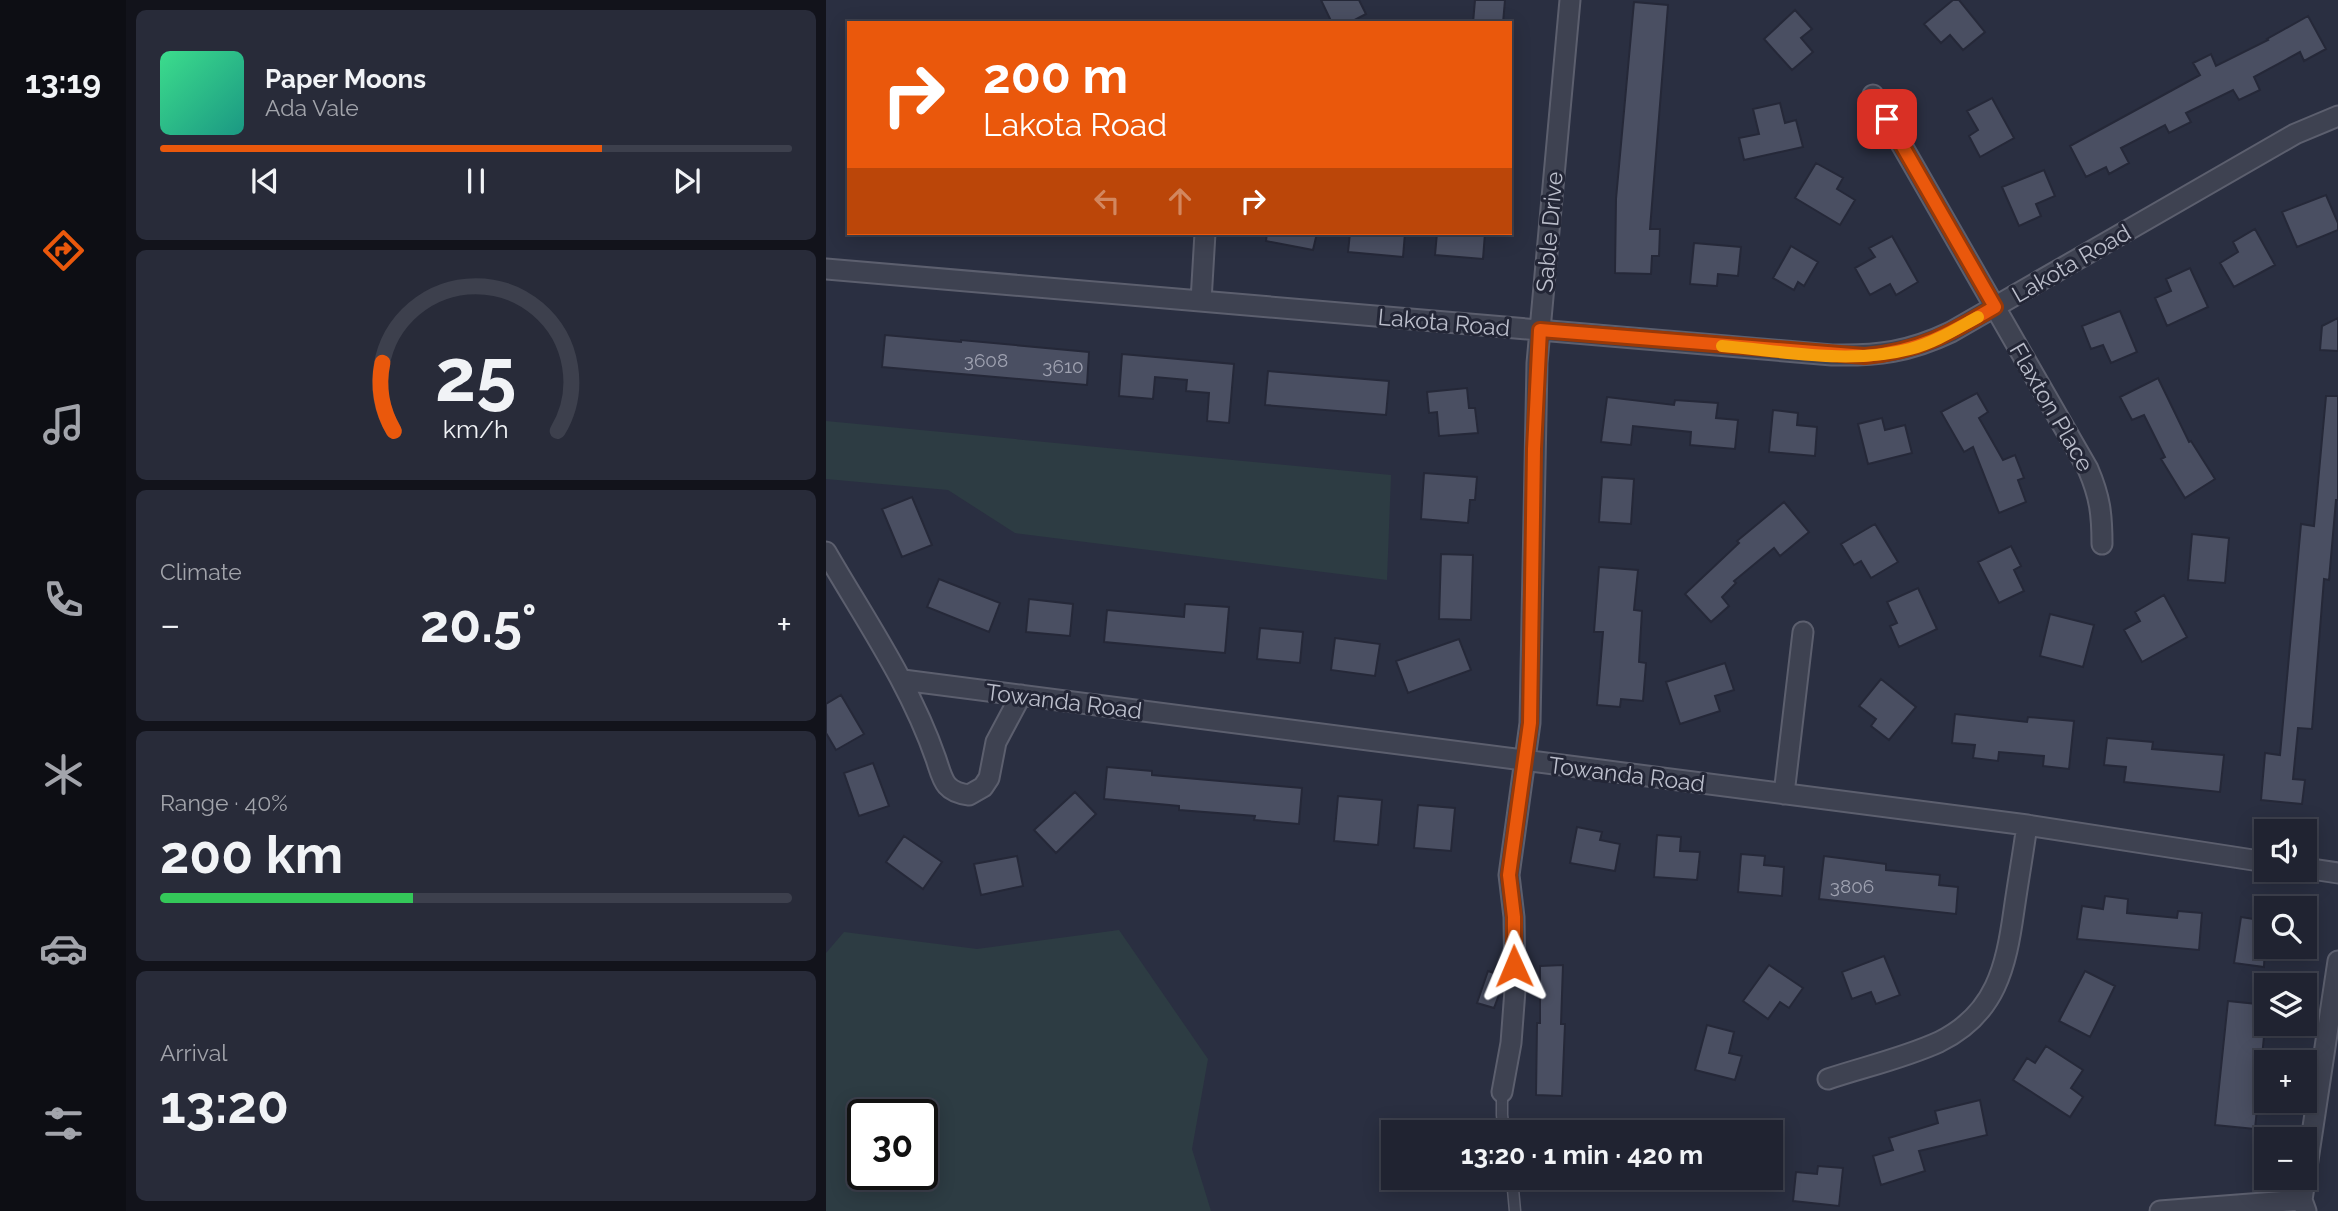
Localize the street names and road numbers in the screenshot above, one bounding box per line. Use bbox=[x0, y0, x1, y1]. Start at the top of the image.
street label: Sable Drive bbox=[1530, 170, 1568, 294]
street label: Lakota Road bbox=[2007, 218, 2135, 308]
street label: Lakota Road bbox=[1377, 303, 1511, 341]
street label: Flaxton Place bbox=[2004, 338, 2100, 476]
street label: Towanda Road bbox=[984, 678, 1144, 724]
street label: Towanda Road bbox=[1547, 751, 1707, 797]

